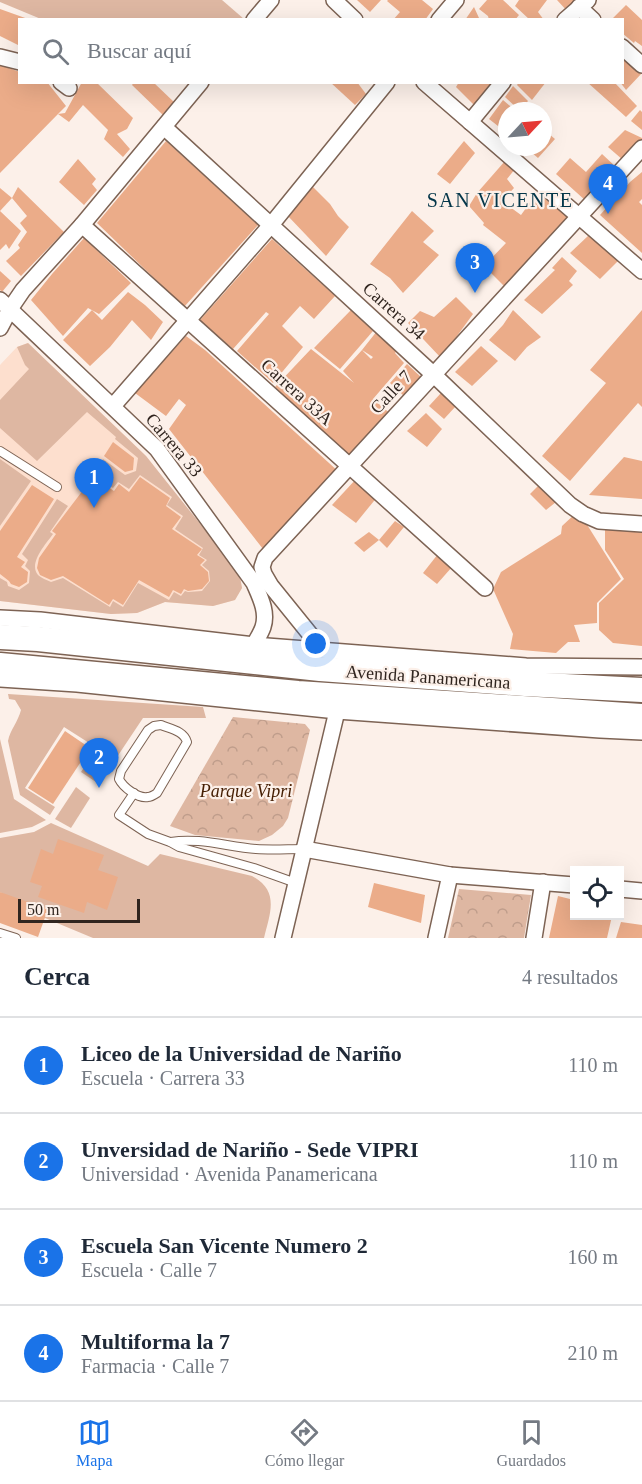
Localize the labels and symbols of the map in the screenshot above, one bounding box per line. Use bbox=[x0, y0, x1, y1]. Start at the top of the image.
north arrow bbox=[498, 102, 552, 156]
pin: 4 bbox=[588, 164, 628, 214]
district label: SAN VICENTE bbox=[427, 189, 573, 211]
pin: 3 bbox=[456, 244, 494, 293]
street label: Carrera 34 bbox=[359, 278, 429, 344]
street label: Carrera 33A bbox=[257, 355, 337, 429]
street label: Calle 7 bbox=[366, 366, 416, 418]
street label: Carrera 33 bbox=[142, 409, 206, 481]
pin: 1 bbox=[74, 458, 113, 508]
your location bbox=[301, 629, 330, 658]
street label: Avenida Panamericana bbox=[345, 661, 511, 693]
pin: 2 bbox=[80, 738, 118, 788]
park label: Parque Vipri bbox=[199, 781, 292, 801]
scale bar bbox=[18, 896, 140, 924]

